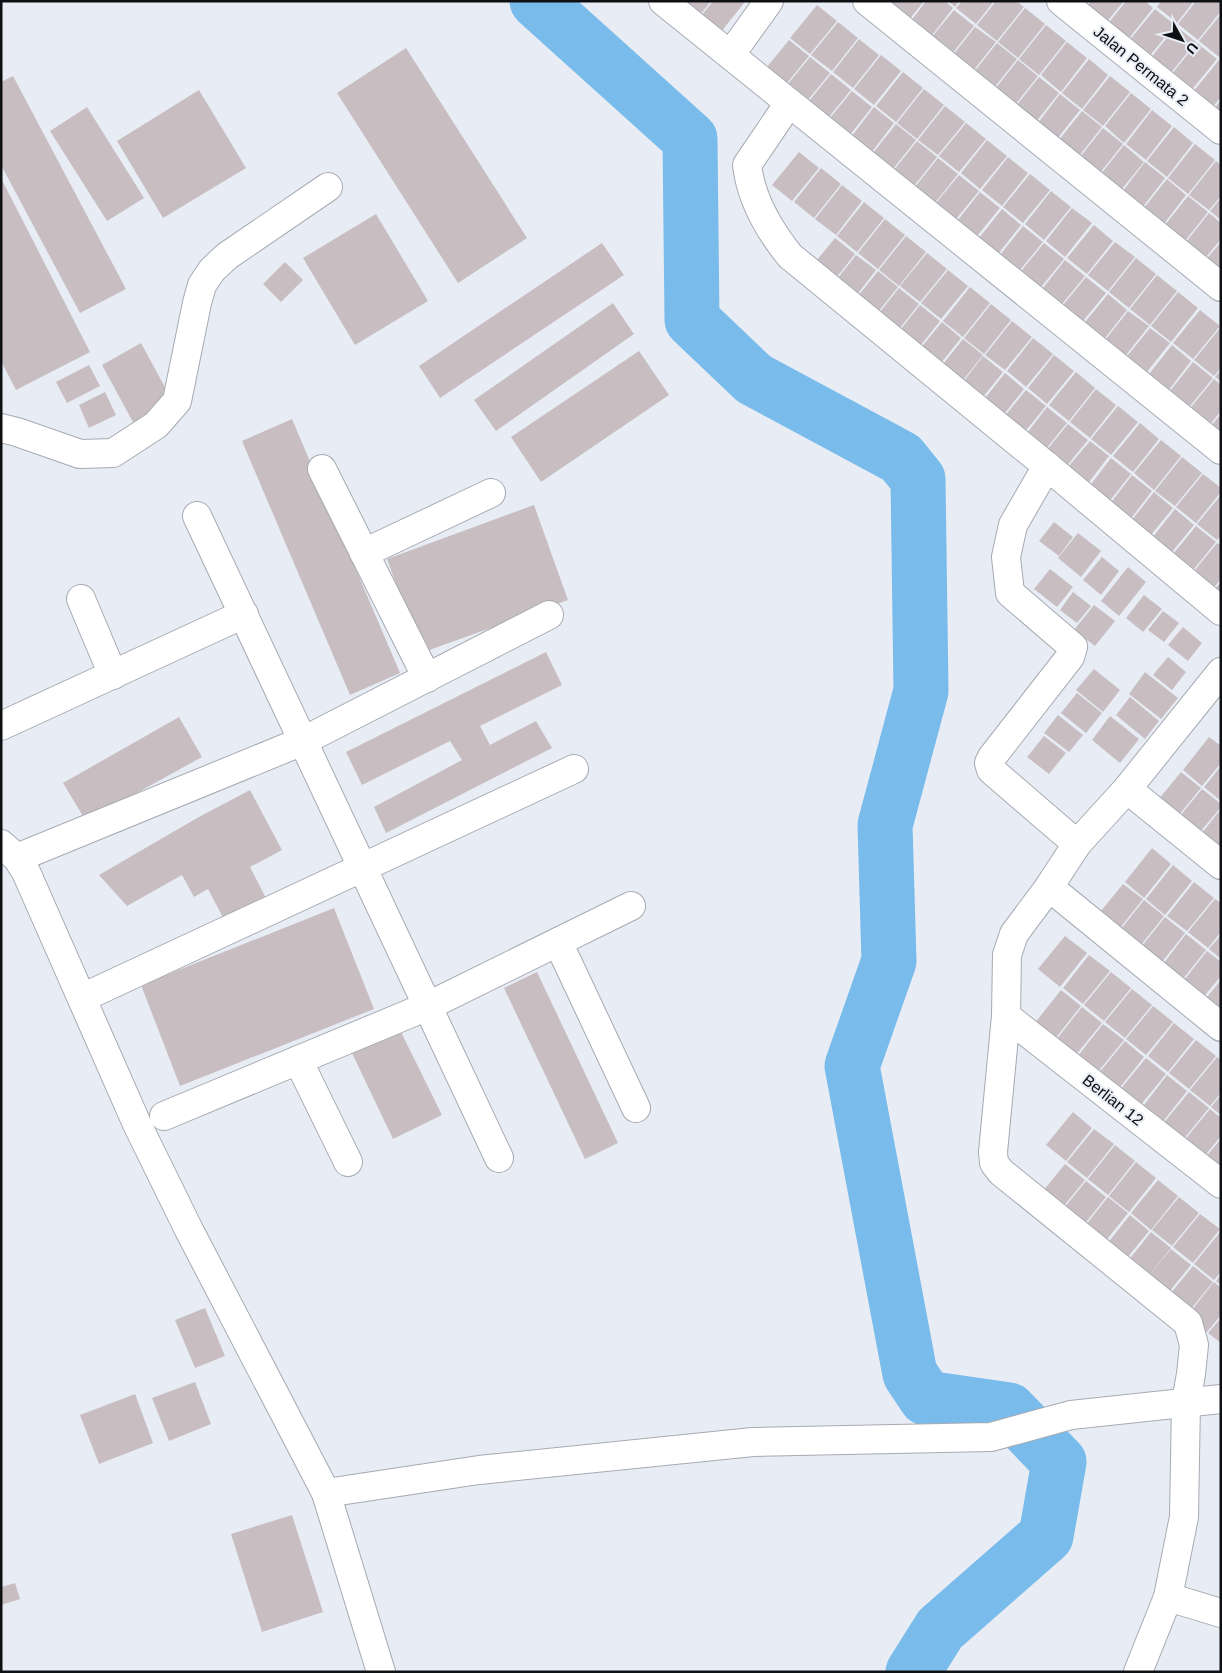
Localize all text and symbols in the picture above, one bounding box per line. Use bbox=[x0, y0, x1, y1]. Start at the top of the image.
north arrow bbox=[1157, 15, 1207, 65]
street label: Jalan Permata 2 bbox=[1090, 23, 1192, 109]
text: U bbox=[1183, 39, 1201, 57]
street label: Berlian 12 bbox=[1079, 1071, 1147, 1129]

